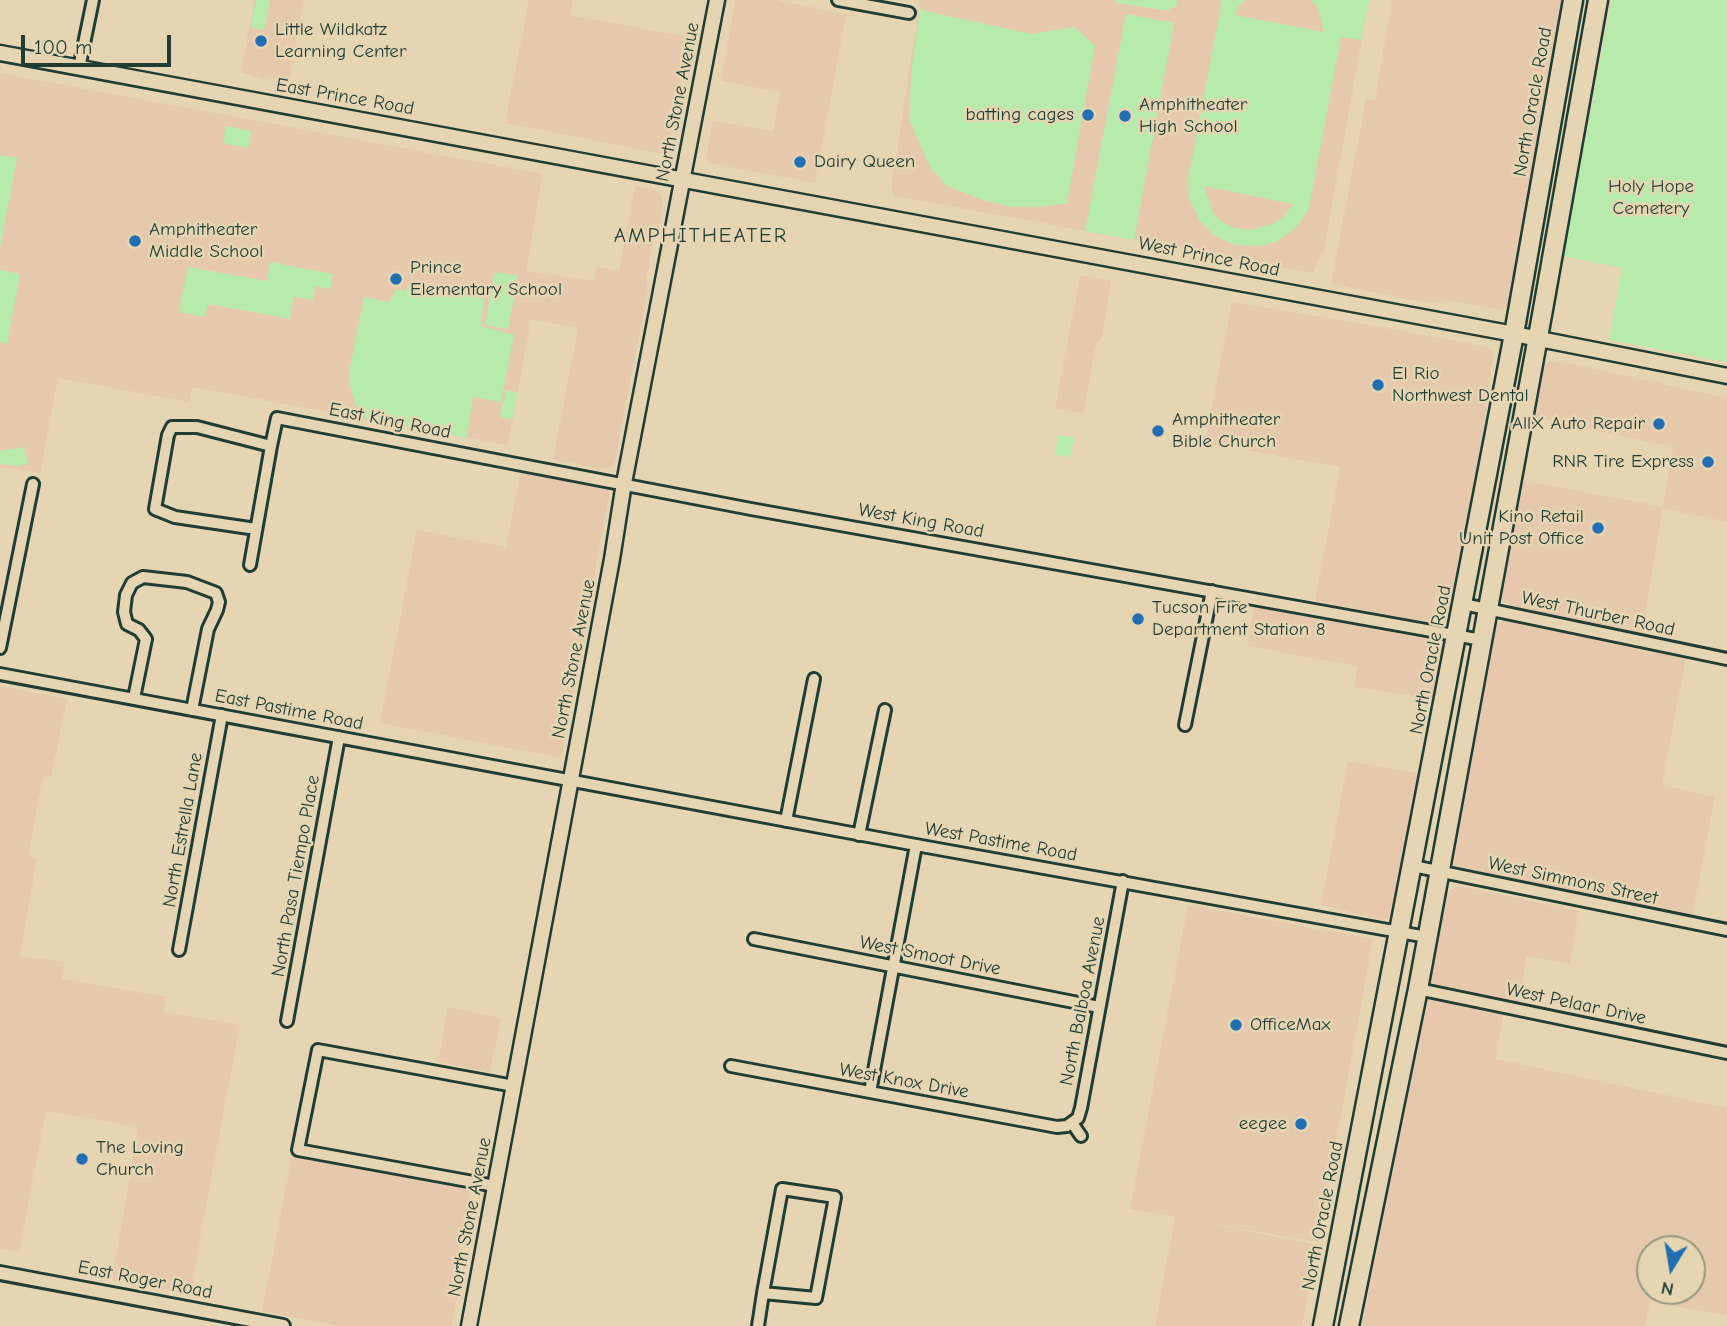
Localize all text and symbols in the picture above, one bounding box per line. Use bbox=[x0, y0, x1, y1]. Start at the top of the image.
place label: Little Wildkatz Learning Center bbox=[275, 19, 406, 63]
street label: North Stone Avenue bbox=[651, 20, 705, 184]
scale bar bbox=[24, 21, 175, 65]
street label: North Oracle Road bbox=[1509, 25, 1557, 179]
marker: Little Wildkatz Learning Center bbox=[253, 33, 269, 49]
text: 100 m bbox=[34, 35, 92, 59]
street label: East Prince Road bbox=[274, 74, 416, 120]
place label: Amphitheater High School bbox=[1139, 94, 1247, 138]
place label: batting cages bbox=[965, 104, 1074, 126]
marker: batting cages bbox=[1080, 107, 1096, 123]
marker: Amphitheater High School bbox=[1117, 108, 1133, 124]
place label: Dairy Queen bbox=[814, 151, 915, 173]
marker: Dairy Queen bbox=[792, 154, 808, 170]
park label: Holy Hope Cemetery bbox=[1608, 176, 1694, 220]
place label: Amphitheater Middle School bbox=[149, 219, 263, 263]
district label: AMPHITHEATER bbox=[615, 223, 787, 249]
street label: West Prince Road bbox=[1136, 232, 1282, 282]
marker: Amphitheater Middle School bbox=[127, 233, 143, 249]
place label: Prince Elementary School bbox=[410, 257, 562, 301]
marker: Prince Elementary School bbox=[388, 271, 404, 287]
place label: El Rio Northwest Dental bbox=[1392, 363, 1529, 407]
marker: El Rio Northwest Dental bbox=[1370, 377, 1386, 393]
street label: East King Road bbox=[327, 398, 453, 444]
place label: Amphitheater Bible Church bbox=[1172, 409, 1280, 453]
place label: AllX Auto Repair bbox=[1512, 413, 1645, 435]
marker: AllX Auto Repair bbox=[1651, 416, 1667, 432]
marker: Amphitheater Bible Church bbox=[1150, 423, 1166, 439]
place label: RNR Tire Express bbox=[1552, 451, 1694, 473]
marker: RNR Tire Express bbox=[1700, 454, 1716, 470]
street label: West King Road bbox=[856, 499, 986, 543]
place label: Kino Retail Unit Post Office bbox=[1459, 506, 1584, 550]
marker: Kino Retail Unit Post Office bbox=[1590, 520, 1606, 536]
street label: North Stone Avenue bbox=[547, 577, 601, 741]
street label: North Oracle Road bbox=[1405, 583, 1457, 737]
street label: West Thurber Road bbox=[1519, 587, 1677, 641]
place label: Tucson Fire Department Station 8 bbox=[1152, 597, 1325, 641]
marker: Tucson Fire Department Station 8 bbox=[1130, 611, 1146, 627]
street label: East Pastime Road bbox=[213, 684, 365, 736]
street label: North Estrella Lane bbox=[158, 751, 208, 909]
street label: North Pasa Tiempo Place bbox=[267, 773, 325, 979]
street label: West Pastime Road bbox=[923, 817, 1079, 867]
street label: West Simmons Street bbox=[1486, 852, 1660, 910]
street label: North Balboa Avenue bbox=[1055, 914, 1111, 1088]
street label: West Smoot Drive bbox=[858, 931, 1002, 981]
street label: West Pelaar Drive bbox=[1504, 978, 1648, 1030]
place label: OfficeMax bbox=[1250, 1014, 1331, 1036]
marker: OfficeMax bbox=[1228, 1017, 1244, 1033]
street label: West Knox Drive bbox=[837, 1058, 971, 1104]
place label: eegee bbox=[1239, 1113, 1287, 1135]
marker: eegee bbox=[1293, 1116, 1309, 1132]
street label: North Stone Avenue bbox=[443, 1135, 497, 1299]
place label: The Loving Church bbox=[96, 1137, 184, 1181]
street label: North Oracle Road bbox=[1297, 1139, 1349, 1293]
marker: The Loving Church bbox=[74, 1151, 90, 1167]
north arrow bbox=[1636, 1235, 1706, 1305]
street label: East Roger Road bbox=[76, 1256, 214, 1304]
text: N bbox=[1659, 1277, 1676, 1301]

